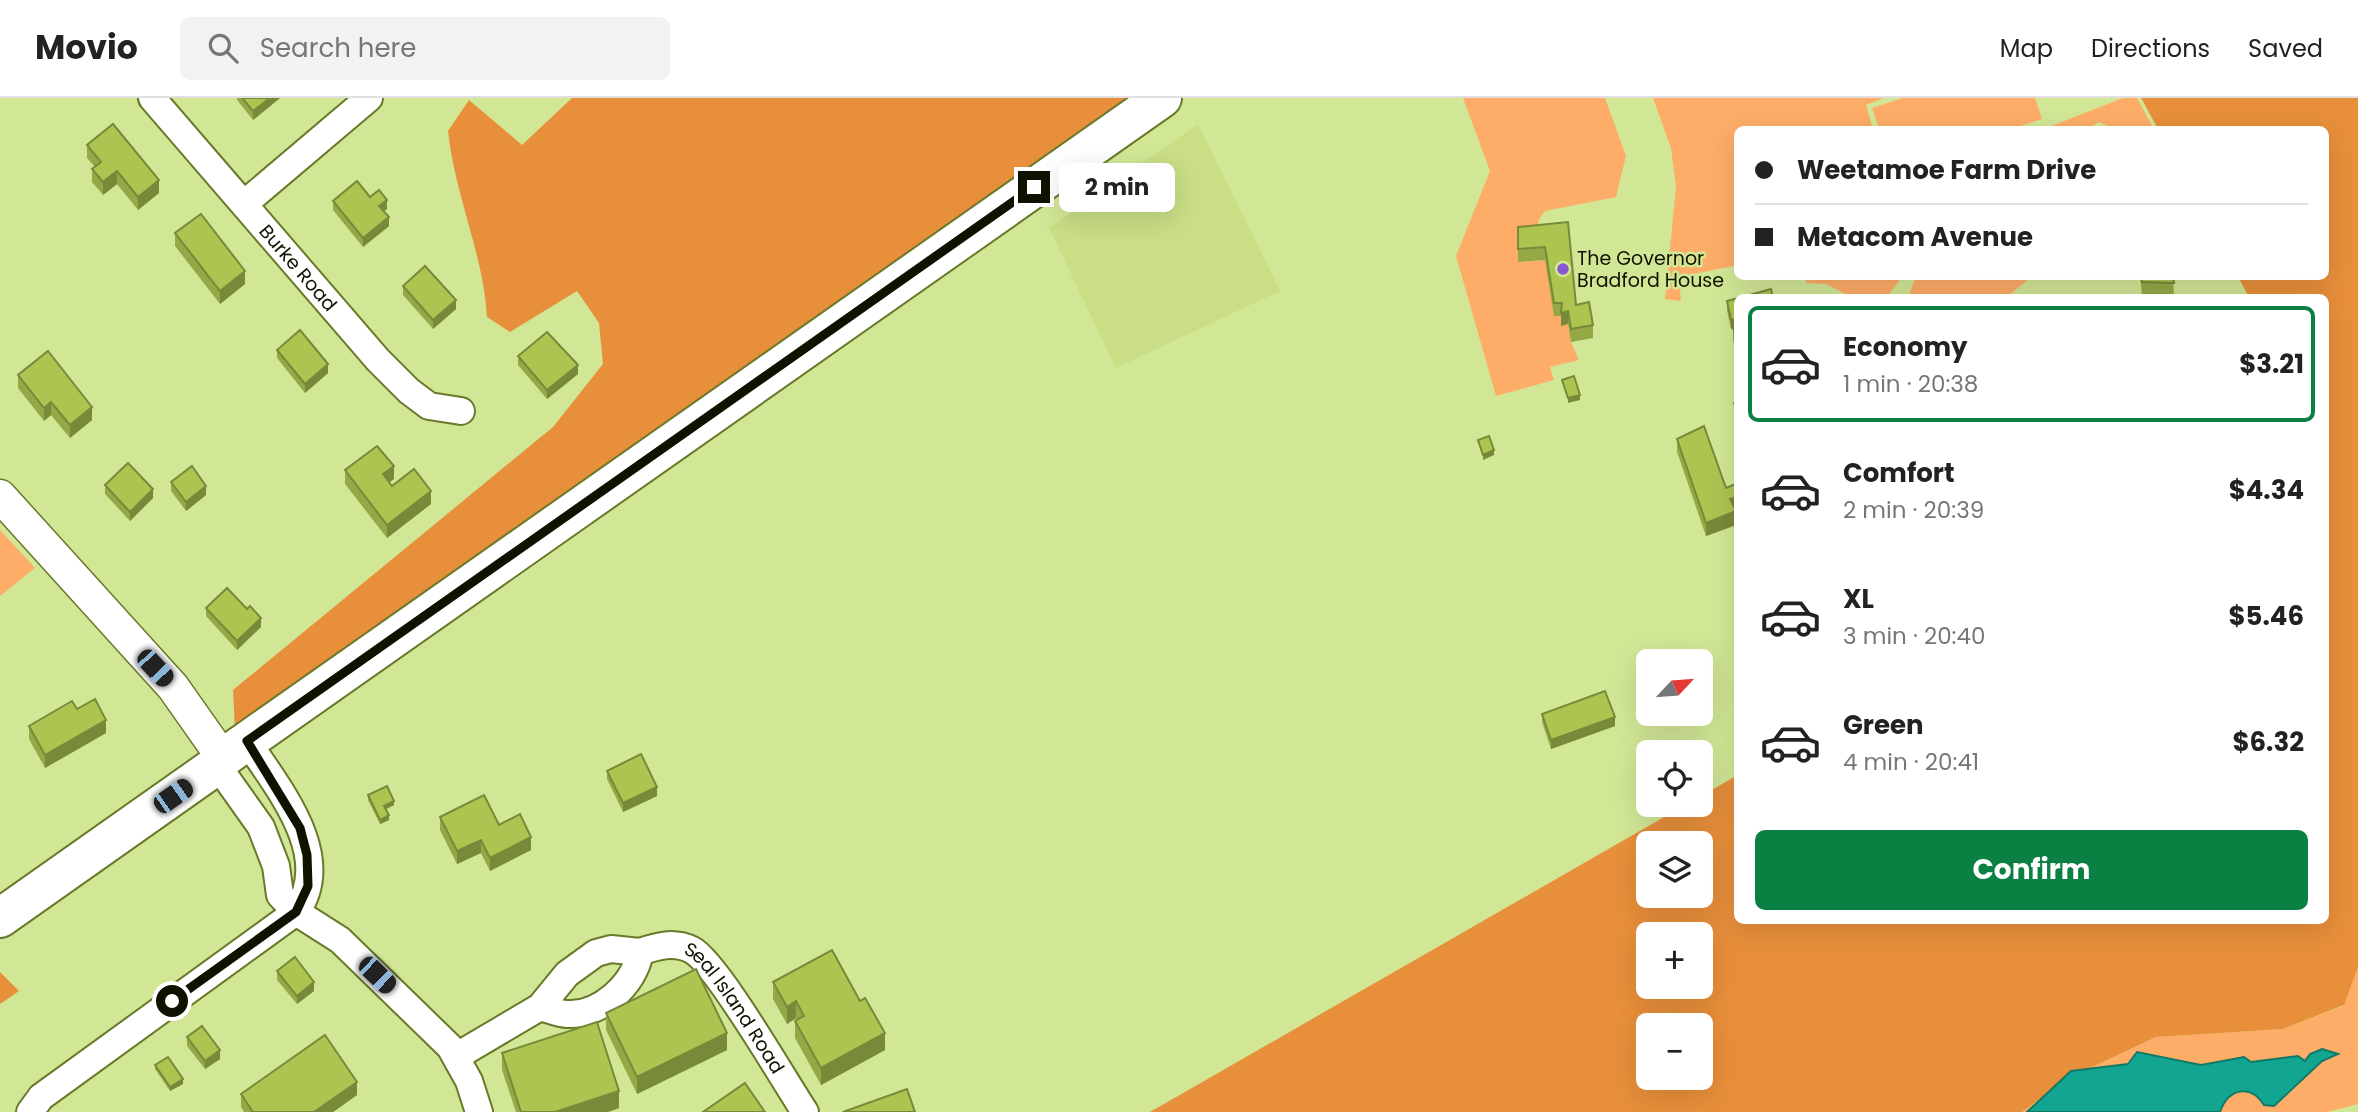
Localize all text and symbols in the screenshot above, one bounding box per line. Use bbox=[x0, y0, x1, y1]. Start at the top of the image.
search box bbox=[180, 17, 670, 80]
text: Movio bbox=[35, 24, 138, 71]
icon: search bbox=[204, 29, 242, 67]
text: Search here bbox=[260, 30, 416, 66]
text: Map bbox=[2000, 32, 2053, 65]
text: Directions bbox=[2091, 32, 2210, 65]
text: Saved bbox=[2248, 32, 2323, 65]
text: Weetamoe Farm Drive bbox=[1797, 152, 2096, 188]
callout: 2 min bbox=[1058, 162, 1174, 212]
route end bbox=[1018, 171, 1050, 203]
text: 2 min bbox=[1085, 171, 1149, 203]
street label: Burke Road bbox=[253, 219, 343, 317]
text: Metacom Avenue bbox=[1797, 219, 2033, 255]
place label: The Governor Bradford House bbox=[1577, 245, 1724, 294]
marker: The Governor Bradford House bbox=[1555, 261, 1571, 277]
text: Economy bbox=[1843, 329, 1967, 365]
icon: car bbox=[1759, 333, 1822, 396]
text: $3.21 bbox=[2239, 346, 2304, 382]
text: 1 min · 20:38 bbox=[1843, 368, 1978, 400]
text: Comfort bbox=[1843, 455, 1955, 491]
icon: car bbox=[1759, 459, 1822, 522]
text: $4.34 bbox=[2229, 472, 2304, 508]
text: 2 min · 20:39 bbox=[1843, 494, 1984, 526]
text: XL bbox=[1843, 581, 1874, 617]
icon: car bbox=[1759, 585, 1822, 648]
text: $5.46 bbox=[2228, 598, 2304, 634]
text: 3 min · 20:40 bbox=[1843, 620, 1985, 652]
car bbox=[133, 645, 178, 691]
north arrow bbox=[1636, 649, 1713, 726]
map controls bbox=[1636, 649, 1713, 1090]
text: Green bbox=[1843, 707, 1924, 743]
icon: car bbox=[1759, 711, 1822, 774]
text: $6.32 bbox=[2232, 724, 2304, 760]
button: locate bbox=[1636, 740, 1713, 817]
text: 4 min · 20:41 bbox=[1843, 746, 1979, 778]
car bbox=[150, 775, 197, 817]
button: Confirm bbox=[1755, 830, 2308, 910]
button: layers bbox=[1636, 831, 1713, 908]
button: + bbox=[1636, 922, 1713, 999]
street label: Seal Island Road bbox=[680, 935, 791, 1079]
car bbox=[355, 953, 400, 997]
route start bbox=[156, 985, 188, 1017]
button: − bbox=[1636, 1013, 1713, 1090]

